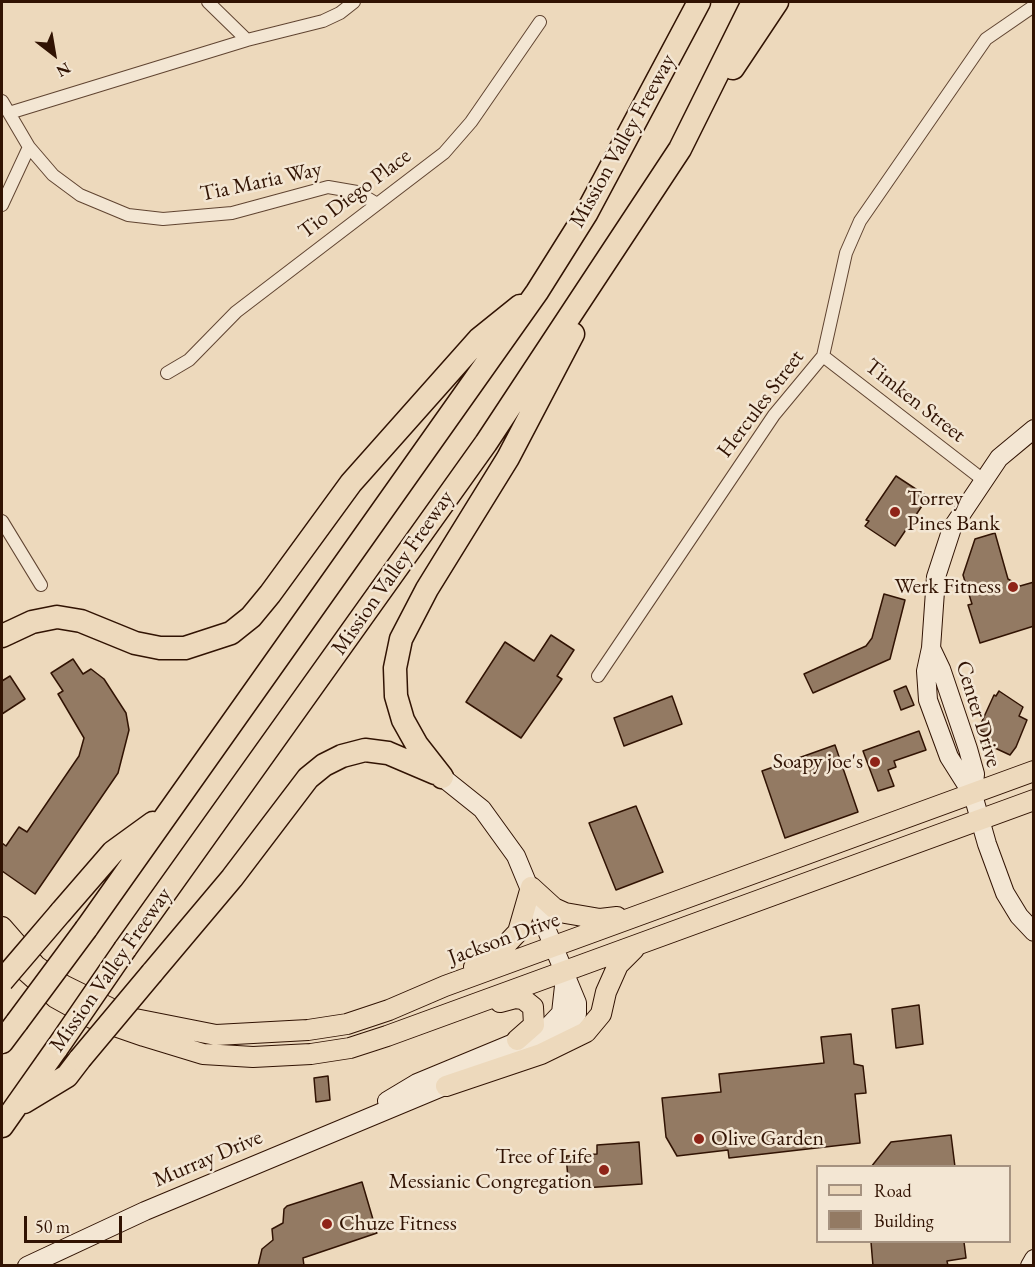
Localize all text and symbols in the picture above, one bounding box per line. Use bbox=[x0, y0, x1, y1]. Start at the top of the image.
north arrow bbox=[24, 24, 84, 84]
street label: Mission Valley Freeway bbox=[564, 49, 682, 233]
text: N bbox=[53, 58, 74, 82]
street label: Tio Diego Place bbox=[293, 143, 417, 245]
street label: Tia Maria Way bbox=[198, 156, 324, 208]
street label: Hercules Street bbox=[712, 345, 810, 463]
street label: Timken Street bbox=[859, 354, 971, 448]
street label: Mission Valley Freeway bbox=[326, 486, 460, 660]
place label: Torrey Pines Bank bbox=[907, 486, 1000, 538]
marker: Torrey Pines Bank bbox=[888, 505, 902, 519]
place label: Werk Fitness bbox=[894, 574, 1001, 600]
marker: Werk Fitness bbox=[1006, 580, 1020, 594]
street label: Center Drive bbox=[949, 658, 1007, 770]
place label: Soapy joe's bbox=[773, 749, 863, 775]
marker: Soapy joe's bbox=[868, 755, 882, 769]
street label: Mission Valley Freeway bbox=[44, 883, 178, 1057]
street label: Jackson Drive bbox=[445, 907, 563, 971]
street label: Murray Drive bbox=[150, 1124, 266, 1194]
place label: Olive Garden bbox=[711, 1126, 824, 1152]
marker: Olive Garden bbox=[692, 1132, 706, 1146]
place label: Tree of Life Messianic Congregation bbox=[389, 1144, 592, 1196]
marker: Tree of Life Messianic Congregation bbox=[597, 1163, 611, 1177]
legend bbox=[816, 1165, 1011, 1243]
text: Road bbox=[874, 1179, 912, 1202]
scale bar bbox=[27, 1204, 124, 1242]
text: Building bbox=[874, 1209, 934, 1232]
place label: Chuze Fitness bbox=[339, 1211, 457, 1237]
text: 50 m bbox=[35, 1215, 70, 1238]
marker: Chuze Fitness bbox=[320, 1217, 334, 1231]

